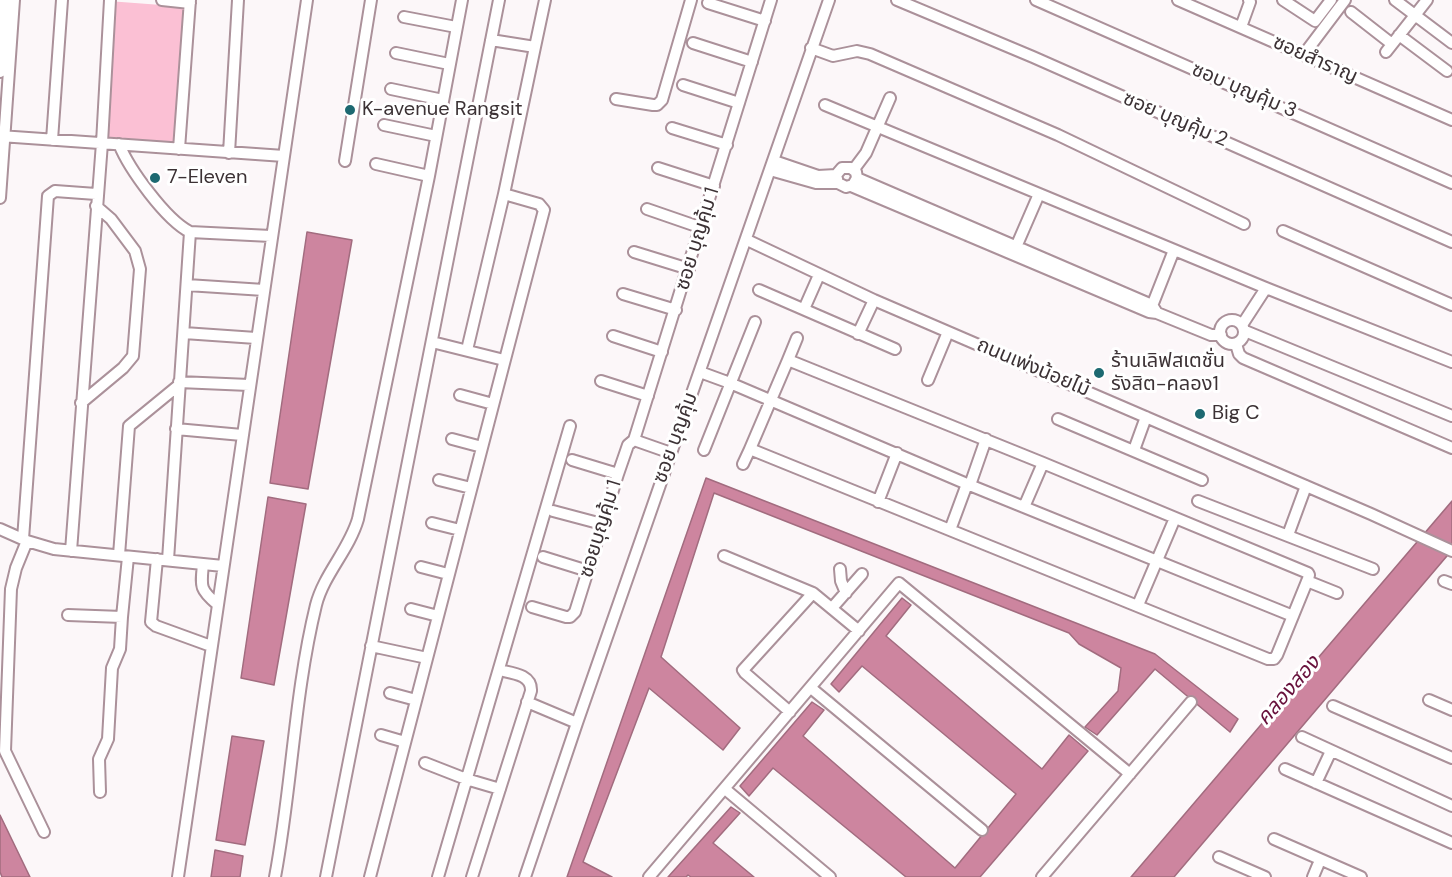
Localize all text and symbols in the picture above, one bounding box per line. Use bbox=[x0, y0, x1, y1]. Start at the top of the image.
street label: ซอยสำราญ bbox=[1269, 31, 1361, 89]
street label: ซอบ บุญคุ้ม 3 bbox=[1188, 58, 1300, 124]
street label: ซอย บุญคุ้ม 2 bbox=[1119, 87, 1231, 153]
place label: K-avenue Rangsit bbox=[362, 98, 523, 122]
marker: K-avenue Rangsit bbox=[343, 103, 357, 117]
place label: 7-Eleven bbox=[167, 166, 247, 190]
marker: 7-Eleven bbox=[148, 171, 162, 185]
street label: ซอย บุญคุ้ม 1 bbox=[671, 185, 725, 293]
street label: ถนนเพ่งน้อยไม้ bbox=[973, 333, 1093, 403]
place label: ร้านเลิฟสเตชั่น รังสิต-คลอง1 bbox=[1111, 350, 1225, 397]
marker: ร้านเลิฟสเตชั่น รังสิต-คลอง1 bbox=[1092, 366, 1106, 380]
street label: ซอย บุญคุ้ม bbox=[649, 389, 703, 487]
place label: Big C bbox=[1212, 402, 1260, 426]
marker: Big C bbox=[1193, 407, 1207, 421]
street label: ซอยบุญคุ้ม 1 bbox=[575, 477, 627, 581]
water label: คลองสอง bbox=[1252, 651, 1326, 731]

